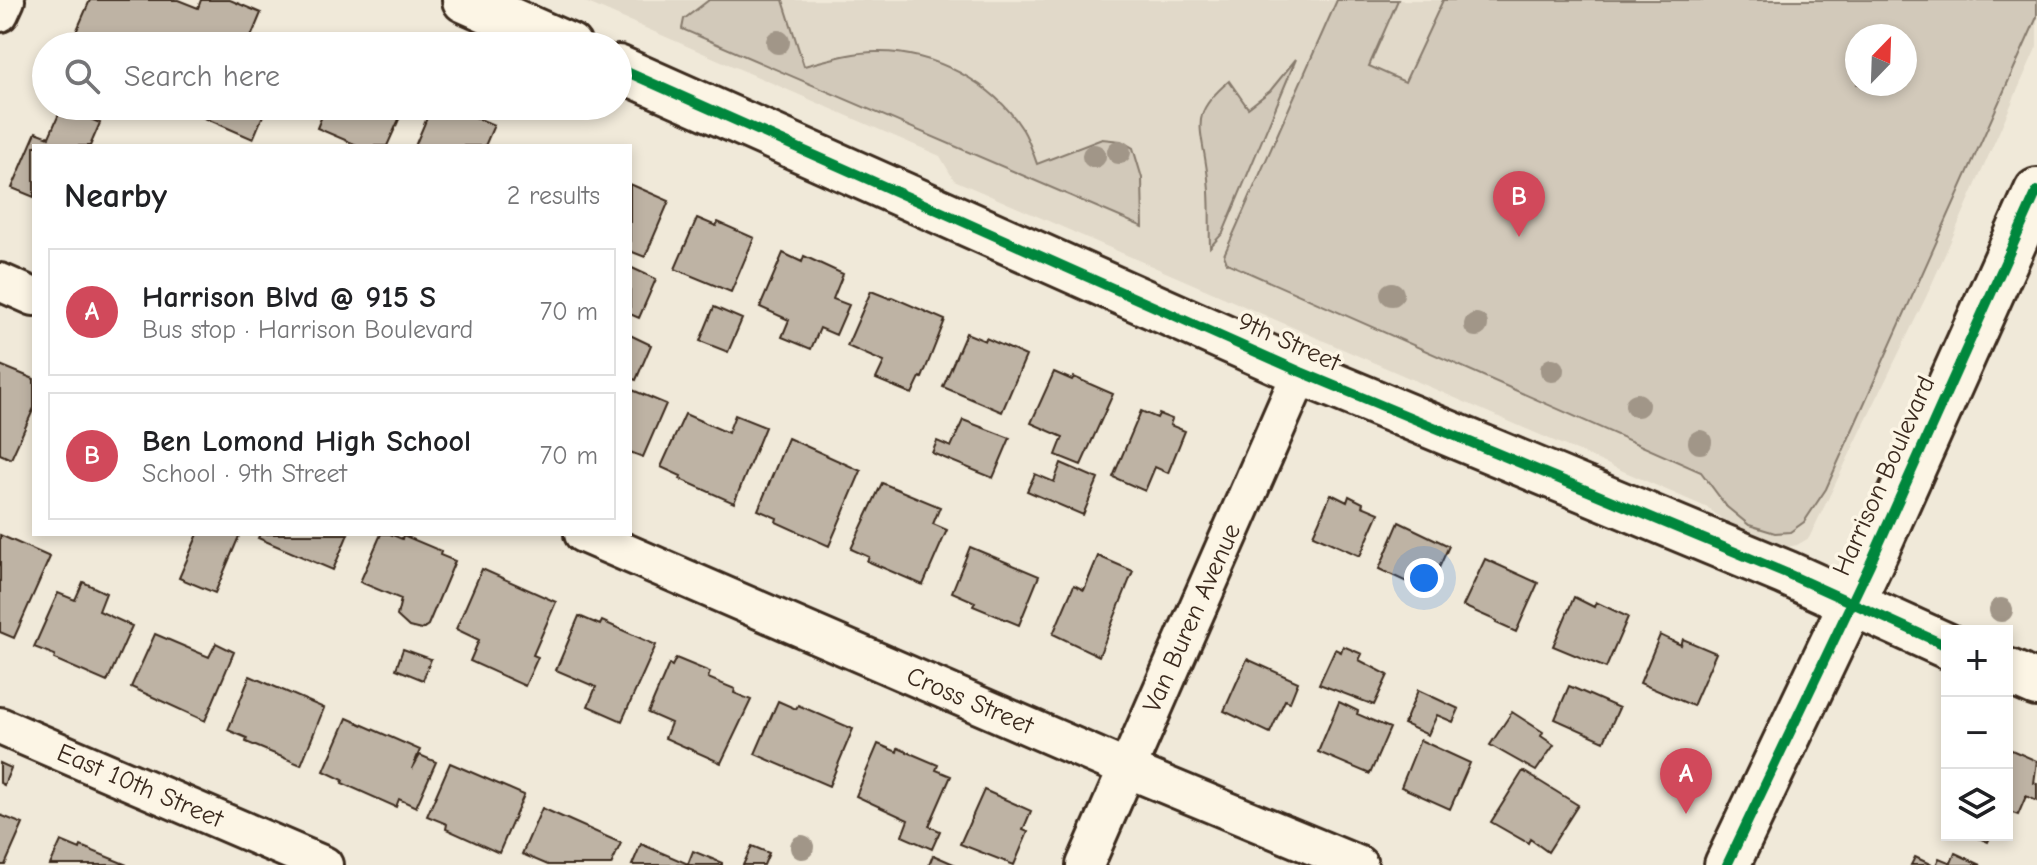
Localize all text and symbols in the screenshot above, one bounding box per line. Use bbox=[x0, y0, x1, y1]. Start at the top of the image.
north arrow bbox=[1845, 24, 1917, 96]
search box bbox=[32, 32, 632, 120]
icon: search bbox=[60, 54, 104, 98]
text: Search here bbox=[124, 59, 280, 94]
pin: B bbox=[1493, 171, 1545, 237]
text: Nearby bbox=[64, 176, 167, 216]
text: 2 results bbox=[507, 181, 600, 211]
text: Harrison Blvd @ 915 S bbox=[142, 280, 436, 315]
text: A bbox=[85, 297, 99, 327]
text: 70 m bbox=[540, 297, 598, 327]
street label: 9th Street bbox=[1233, 306, 1346, 378]
text: Bus stop · Harrison Boulevard bbox=[142, 315, 473, 345]
street label: Harrison Boulevard bbox=[1827, 372, 1941, 580]
text: Ben Lomond High School bbox=[142, 424, 471, 459]
text: B bbox=[84, 441, 100, 471]
text: 70 m bbox=[540, 441, 598, 471]
text: School · 9th Street bbox=[142, 459, 347, 489]
street label: Van Buren Avenue bbox=[1137, 519, 1247, 717]
your location bbox=[1404, 558, 1444, 598]
map controls bbox=[1941, 625, 2013, 841]
button: + bbox=[1941, 625, 2013, 697]
street label: Cross Street bbox=[902, 661, 1039, 742]
button: − bbox=[1941, 697, 2013, 769]
street label: East 10th Street bbox=[53, 738, 229, 835]
pin: A bbox=[1660, 748, 1712, 814]
button: layers bbox=[1941, 769, 2013, 841]

